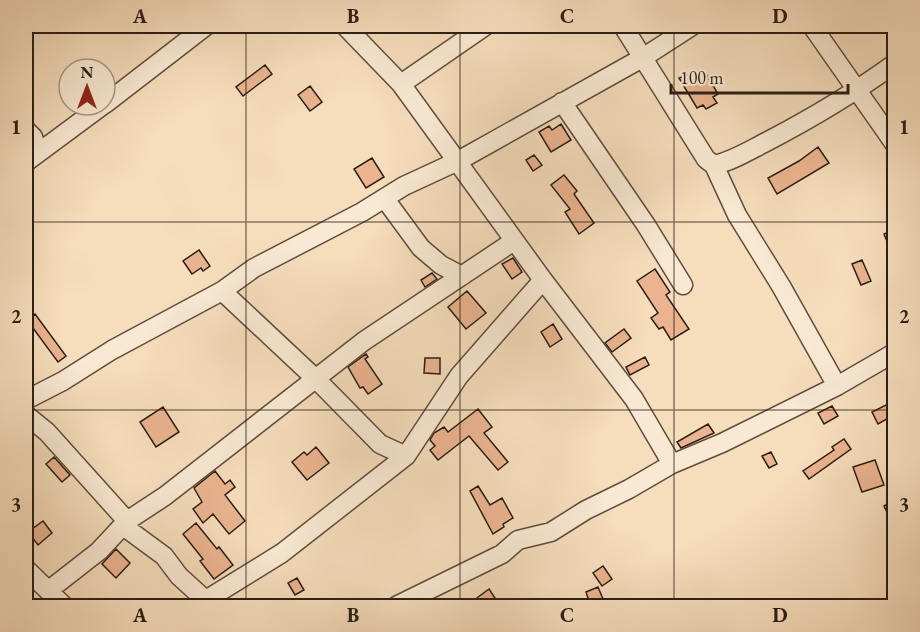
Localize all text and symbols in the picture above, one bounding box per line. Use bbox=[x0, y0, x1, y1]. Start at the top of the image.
text: A bbox=[132, 3, 148, 29]
text: B bbox=[347, 3, 359, 29]
text: C bbox=[560, 3, 574, 29]
text: D bbox=[772, 3, 788, 29]
north arrow bbox=[57, 57, 117, 117]
scale bar bbox=[671, 57, 848, 95]
text: N bbox=[81, 62, 94, 83]
text: 100 m bbox=[680, 66, 724, 89]
text: 1 bbox=[11, 114, 21, 140]
text: 1 bbox=[899, 114, 909, 140]
text: 2 bbox=[11, 303, 22, 329]
text: 2 bbox=[899, 303, 910, 329]
text: 3 bbox=[11, 491, 21, 517]
text: 3 bbox=[899, 491, 909, 517]
text: A bbox=[132, 602, 148, 628]
text: B bbox=[347, 602, 359, 628]
text: C bbox=[560, 602, 574, 628]
text: D bbox=[772, 602, 788, 628]

